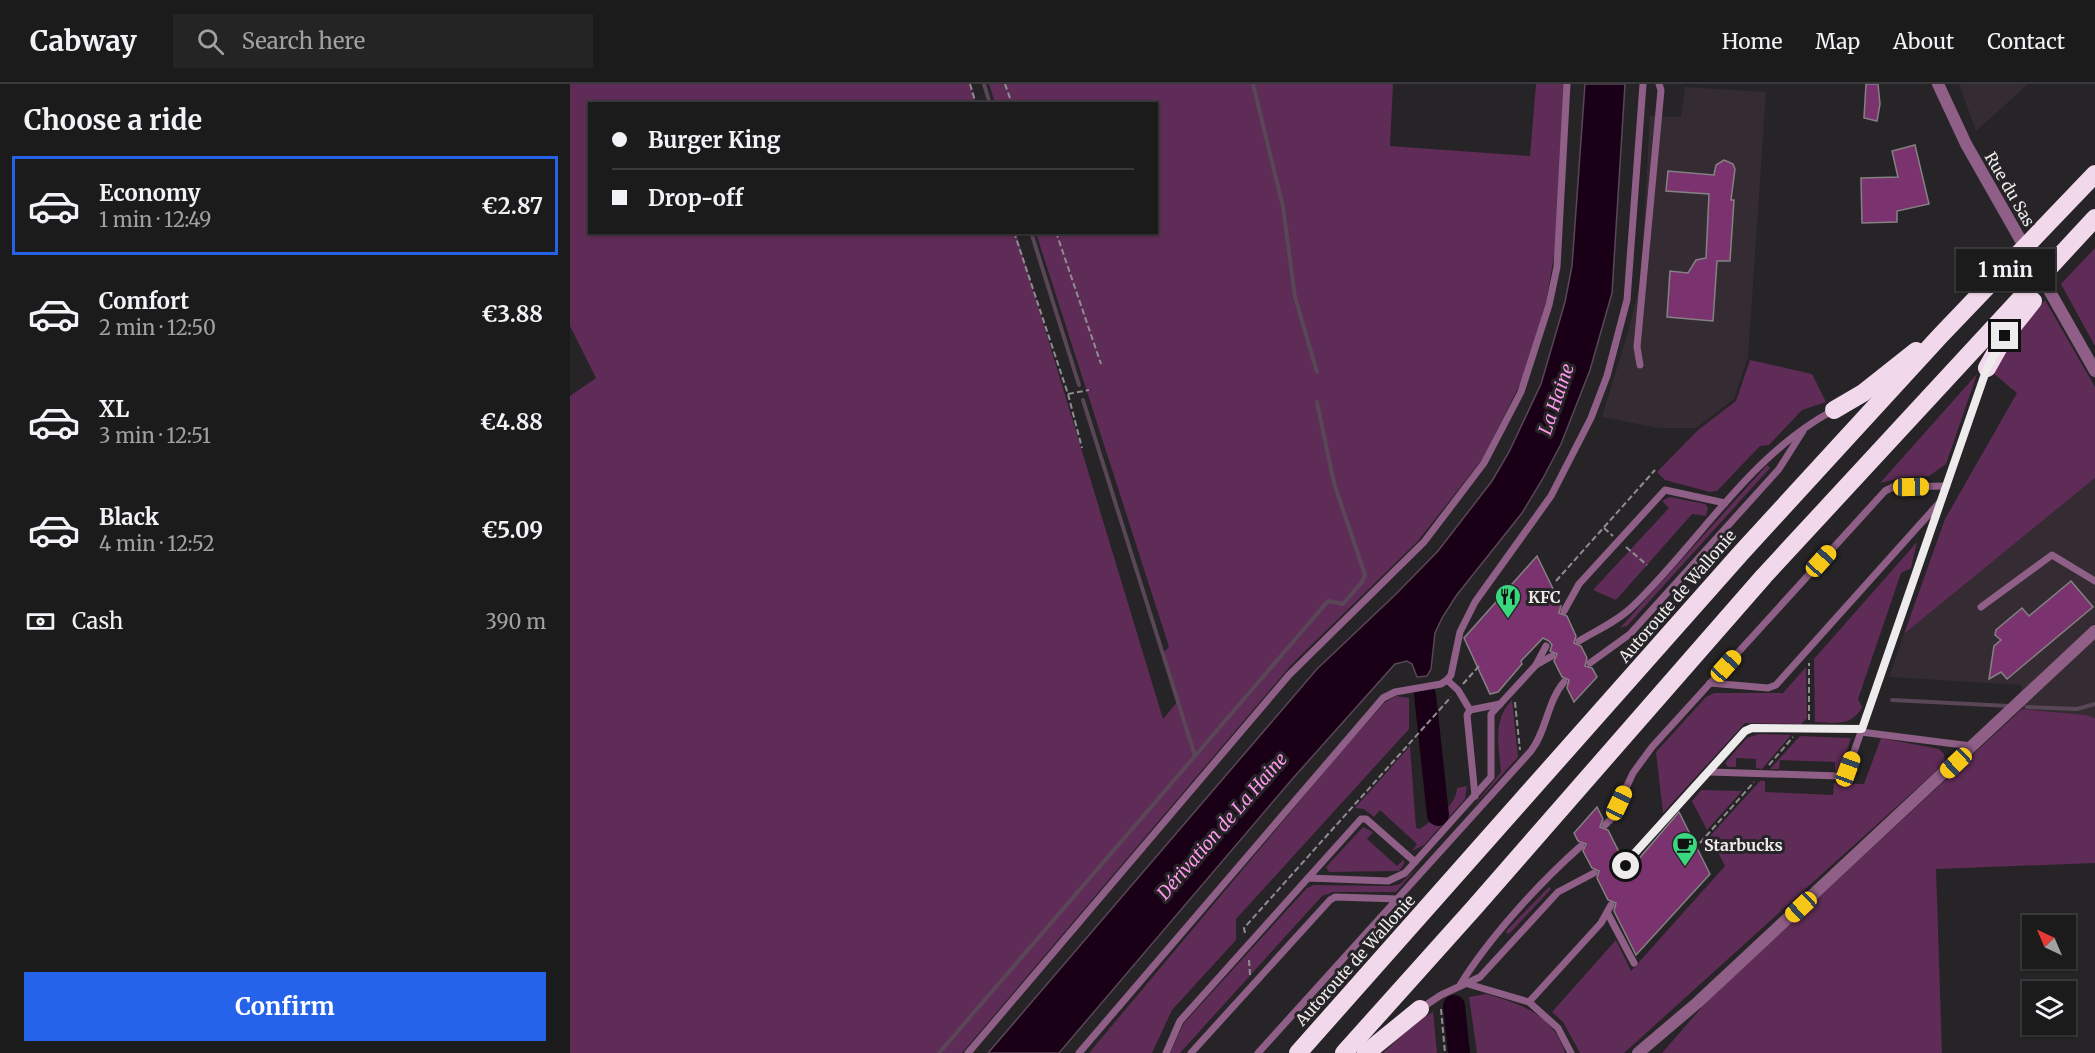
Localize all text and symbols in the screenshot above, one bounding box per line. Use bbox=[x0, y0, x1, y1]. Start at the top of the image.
search box bbox=[173, 14, 593, 68]
text: Cabway bbox=[30, 23, 137, 59]
icon: search bbox=[194, 25, 227, 58]
text: Search here bbox=[242, 27, 365, 55]
text: Home bbox=[1722, 28, 1782, 55]
text: Map bbox=[1815, 28, 1860, 55]
text: About bbox=[1893, 28, 1954, 55]
text: Contact bbox=[1987, 28, 2065, 55]
text: Choose a ride bbox=[24, 103, 202, 137]
text: Burger King bbox=[648, 126, 780, 154]
street label: Rue du Sas bbox=[1981, 148, 2039, 230]
icon: car bbox=[27, 179, 81, 233]
text: Economy bbox=[99, 179, 200, 207]
text: Drop-off bbox=[648, 184, 743, 212]
text: €2.87 bbox=[481, 192, 543, 220]
text: 1 min · 12:49 bbox=[99, 207, 211, 232]
callout: 1 min bbox=[1956, 249, 2054, 291]
text: 1 min bbox=[1978, 257, 2033, 282]
icon: car bbox=[27, 287, 81, 341]
text: Comfort bbox=[99, 287, 189, 315]
text: €3.88 bbox=[481, 300, 543, 328]
text: 2 min · 12:50 bbox=[99, 315, 216, 340]
route end bbox=[1991, 322, 2018, 349]
water label: La Haine bbox=[1533, 360, 1579, 438]
icon: car bbox=[27, 395, 81, 449]
text: XL bbox=[99, 395, 129, 423]
text: €4.88 bbox=[480, 408, 543, 436]
text: 3 min · 12:51 bbox=[99, 423, 211, 448]
car bbox=[1893, 478, 1929, 496]
icon: car bbox=[27, 503, 81, 557]
text: Black bbox=[99, 503, 159, 531]
text: €5.09 bbox=[481, 516, 543, 544]
street label: Autoroute de Wallonie bbox=[1613, 526, 1740, 667]
text: 4 min · 12:52 bbox=[99, 531, 215, 556]
car bbox=[1802, 542, 1840, 580]
restaurant icon: KFC bbox=[1493, 582, 1523, 620]
place label: KFC bbox=[1528, 587, 1561, 607]
icon: cash bbox=[24, 605, 57, 638]
text: Cash bbox=[72, 607, 123, 635]
text: 390 m bbox=[486, 609, 546, 634]
car bbox=[1707, 647, 1745, 685]
car bbox=[1937, 744, 1975, 782]
water label: Dérivation de La Haine bbox=[1151, 748, 1292, 905]
car bbox=[1833, 749, 1863, 789]
car bbox=[1603, 783, 1635, 823]
cafe icon: Starbucks bbox=[1670, 830, 1700, 868]
place label: Starbucks bbox=[1704, 835, 1783, 855]
route start bbox=[1612, 852, 1639, 879]
car bbox=[1782, 888, 1820, 926]
street label: Autoroute de Wallonie bbox=[1290, 890, 1419, 1030]
north arrow bbox=[2022, 915, 2076, 969]
map controls bbox=[2022, 915, 2076, 1035]
button: Confirm bbox=[24, 972, 546, 1041]
button: layers bbox=[2022, 981, 2076, 1035]

